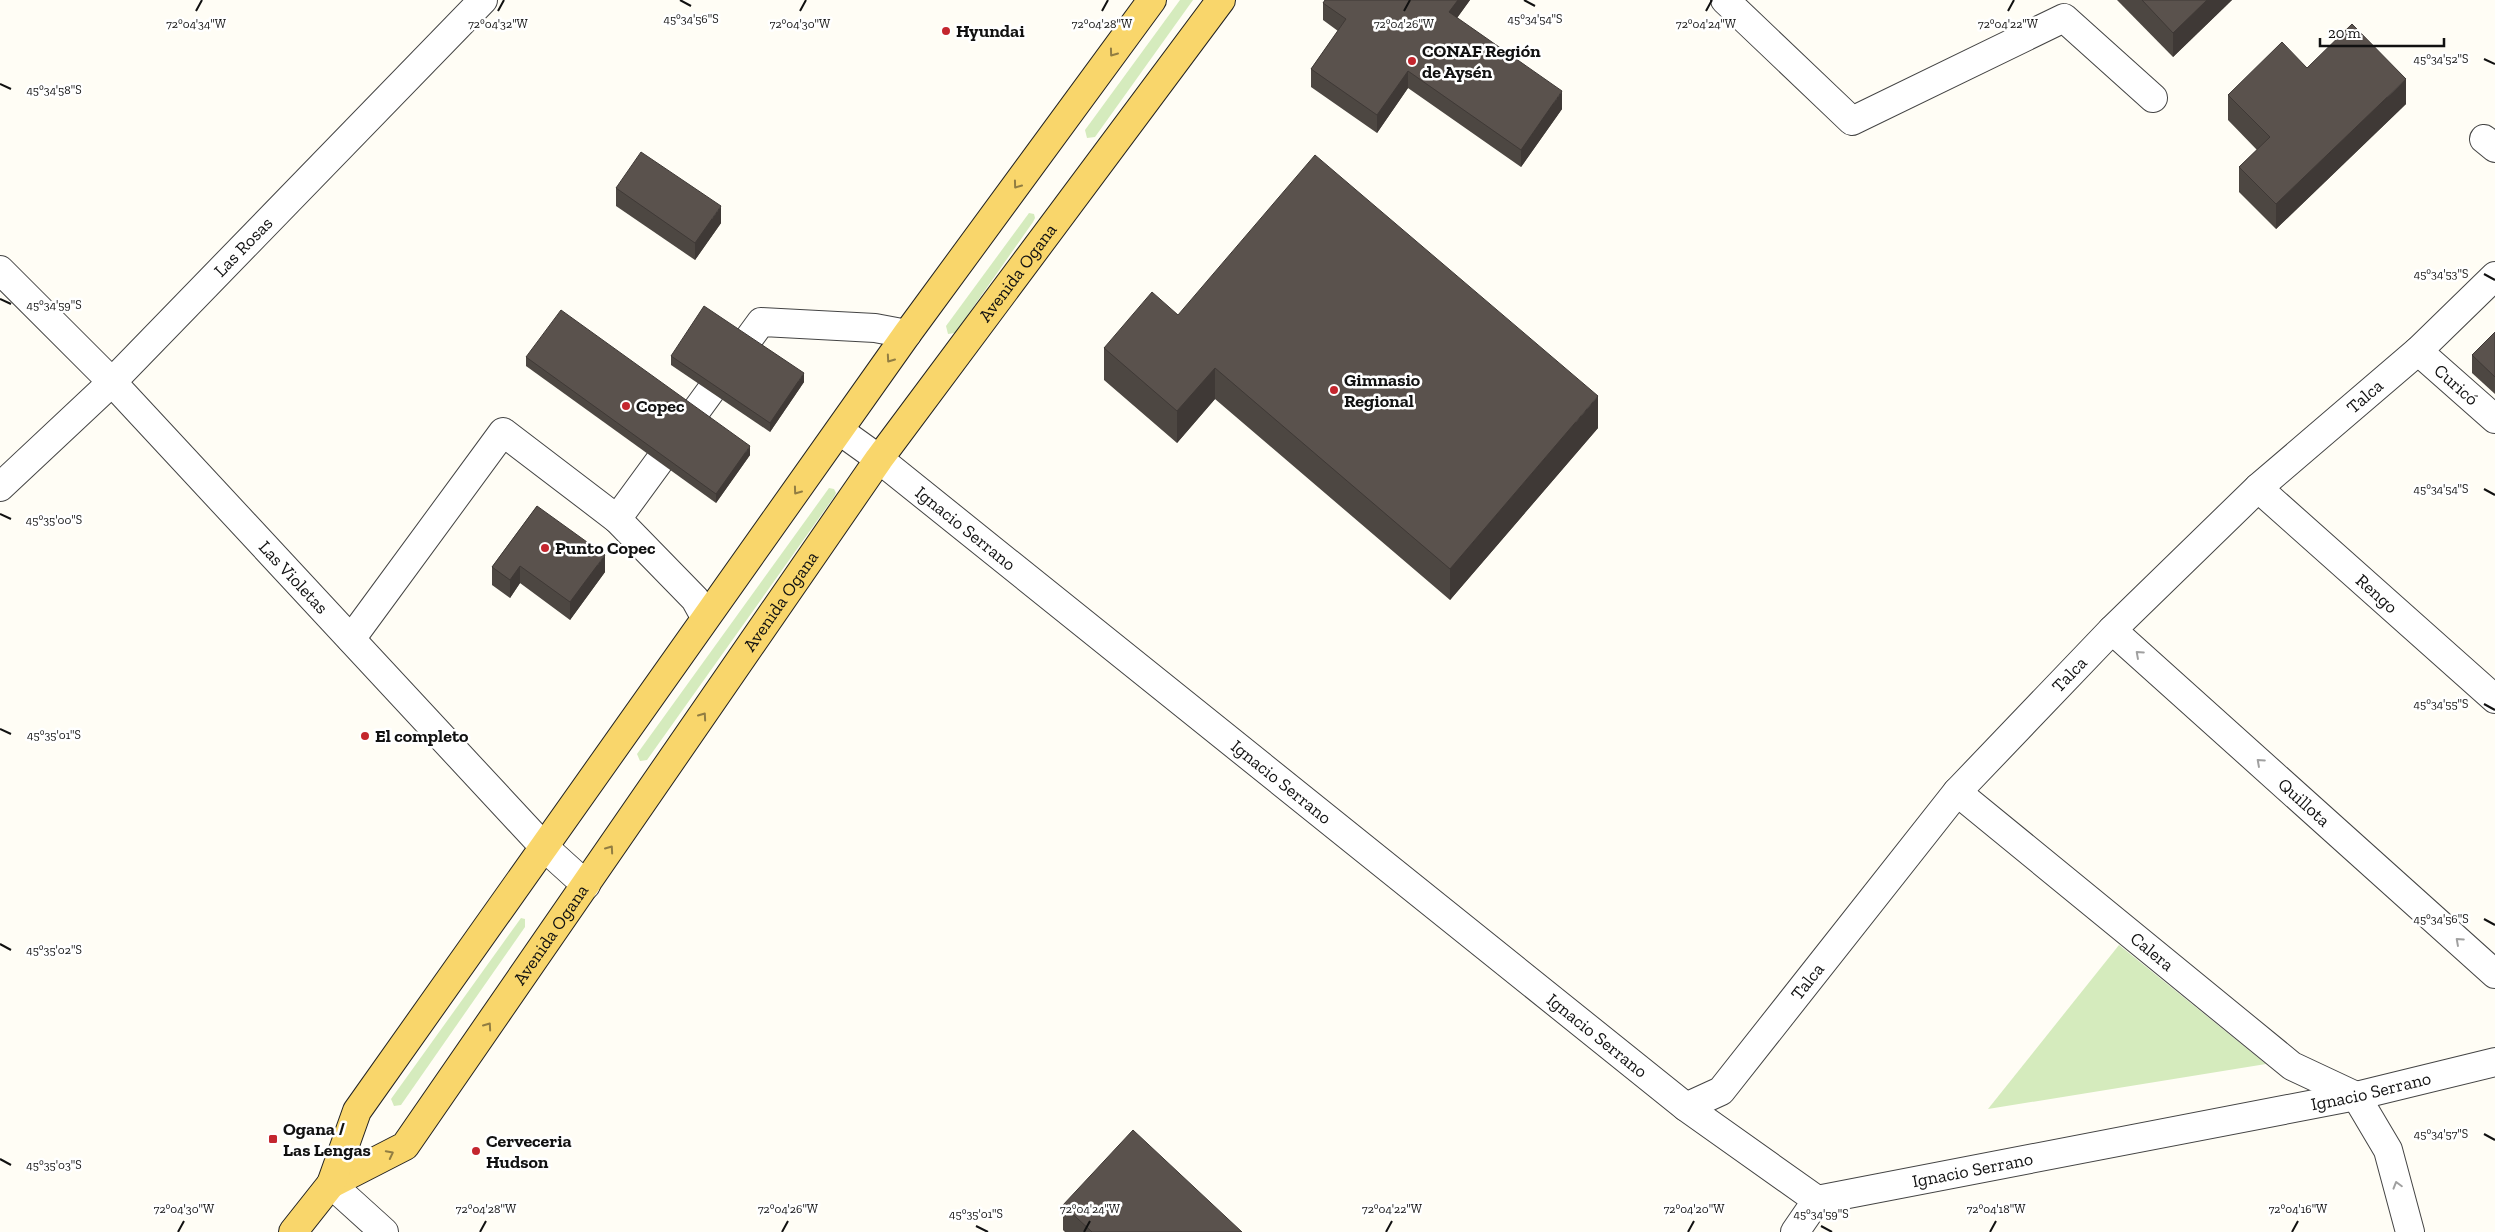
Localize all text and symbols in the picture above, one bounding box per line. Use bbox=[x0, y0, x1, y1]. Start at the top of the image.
text: 45°34'56"S bbox=[663, 12, 719, 26]
text: 45°34'54"S bbox=[1508, 12, 1562, 26]
scale bar bbox=[2320, 15, 2444, 47]
text: 72°04'34"W bbox=[166, 17, 227, 31]
text: 72°04'32"W bbox=[468, 17, 529, 31]
text: 72°04'30"W bbox=[770, 17, 831, 31]
text: 72°04'28"W bbox=[1072, 17, 1133, 31]
text: 72°04'26"W bbox=[1374, 17, 1435, 31]
text: 72°04'24"W bbox=[1676, 17, 1737, 31]
text: 72°04'22"W bbox=[1978, 17, 2039, 31]
place label: Hyundai bbox=[956, 20, 1025, 42]
text: 20 m bbox=[2328, 24, 2361, 42]
marker: Hyundai bbox=[940, 25, 952, 37]
place label: CONAF Región de Aysén bbox=[1422, 40, 1541, 83]
one-way arrow bbox=[1109, 48, 1119, 57]
text: 45°34'52"S bbox=[2414, 52, 2468, 66]
marker: CONAF Región de Aysén bbox=[1406, 55, 1418, 67]
text: 45°34'58"S bbox=[26, 83, 82, 97]
one-way arrow bbox=[1014, 179, 1022, 188]
street label: Las Rosas bbox=[209, 212, 277, 281]
street label: Avenida Ogana bbox=[974, 219, 1062, 326]
text: 45°34'53"S bbox=[2414, 267, 2468, 281]
text: 45°34'59"S bbox=[26, 298, 82, 312]
one-way arrow bbox=[887, 353, 896, 362]
street label: Curicó bbox=[2429, 359, 2483, 410]
place label: Gimnasio Regional bbox=[1344, 369, 1421, 412]
street label: Talca bbox=[2342, 375, 2388, 418]
marker: Gimnasio Regional bbox=[1328, 384, 1340, 396]
place label: Copec bbox=[636, 395, 685, 417]
marker: Copec bbox=[620, 400, 632, 412]
street label: Ignacio Serrano bbox=[911, 482, 1020, 575]
text: 45°34'54"S bbox=[2414, 482, 2468, 496]
one-way arrow bbox=[794, 485, 802, 494]
text: 45°35'00"S bbox=[26, 513, 82, 527]
street label: Las Violetas bbox=[254, 536, 333, 619]
place label: Punto Copec bbox=[555, 537, 656, 559]
marker: Punto Copec bbox=[539, 542, 551, 554]
street label: Avenida Ogana bbox=[739, 547, 823, 656]
street label: Rengo bbox=[2351, 569, 2402, 618]
one-way arrow bbox=[2135, 651, 2144, 660]
street label: Talca bbox=[2047, 652, 2092, 697]
text: 45°34'55"S bbox=[2414, 697, 2468, 711]
one-way arrow bbox=[697, 712, 706, 721]
place label: El completo bbox=[375, 725, 469, 747]
text: 45°35'01"S bbox=[27, 728, 81, 742]
marker: El completo bbox=[359, 730, 371, 742]
street label: Ignacio Serrano bbox=[1227, 735, 1336, 829]
one-way arrow bbox=[2256, 759, 2265, 768]
street label: Quillota bbox=[2273, 773, 2335, 832]
one-way arrow bbox=[604, 846, 613, 855]
street label: Avenida Ogana bbox=[509, 880, 593, 989]
text: 45°34'56"S bbox=[2413, 912, 2469, 926]
street label: Calera bbox=[2126, 927, 2179, 976]
one-way arrow bbox=[2455, 938, 2464, 947]
text: 45°35'02"S bbox=[26, 943, 82, 957]
street label: Talca bbox=[1786, 958, 1829, 1004]
street label: Ignacio Serrano bbox=[1542, 989, 1652, 1083]
one-way arrow bbox=[482, 1022, 491, 1032]
street label: Ignacio Serrano bbox=[2309, 1067, 2433, 1115]
place label: Ogana / Las Lengas bbox=[283, 1118, 371, 1161]
text: 45°34'57"S bbox=[2414, 1127, 2468, 1141]
place label: Cerveceria Hudson bbox=[486, 1130, 572, 1173]
marker: Ogana / Las Lengas bbox=[267, 1133, 279, 1145]
marker: Cerveceria Hudson bbox=[470, 1145, 482, 1157]
street label: Ignacio Serrano bbox=[1910, 1148, 2035, 1192]
one-way arrow bbox=[385, 1150, 394, 1160]
text: 45°35'03"S bbox=[26, 1158, 82, 1172]
one-way arrow bbox=[2393, 1181, 2403, 1190]
text: 72°04'30"W bbox=[154, 1202, 215, 1216]
text: 72°04'28"W bbox=[456, 1202, 517, 1216]
text: 72°04'26"W bbox=[758, 1202, 819, 1216]
text: 72°04'24"W bbox=[1060, 1202, 1121, 1216]
text: 72°04'22"W bbox=[1362, 1202, 1423, 1216]
text: 72°04'20"W bbox=[1664, 1202, 1725, 1216]
text: 72°04'18"W bbox=[1967, 1202, 2026, 1216]
text: 72°04'16"W bbox=[2269, 1202, 2328, 1216]
text: 45°35'01"S bbox=[949, 1207, 1003, 1221]
text: 45°34'59"S bbox=[1793, 1207, 1849, 1221]

